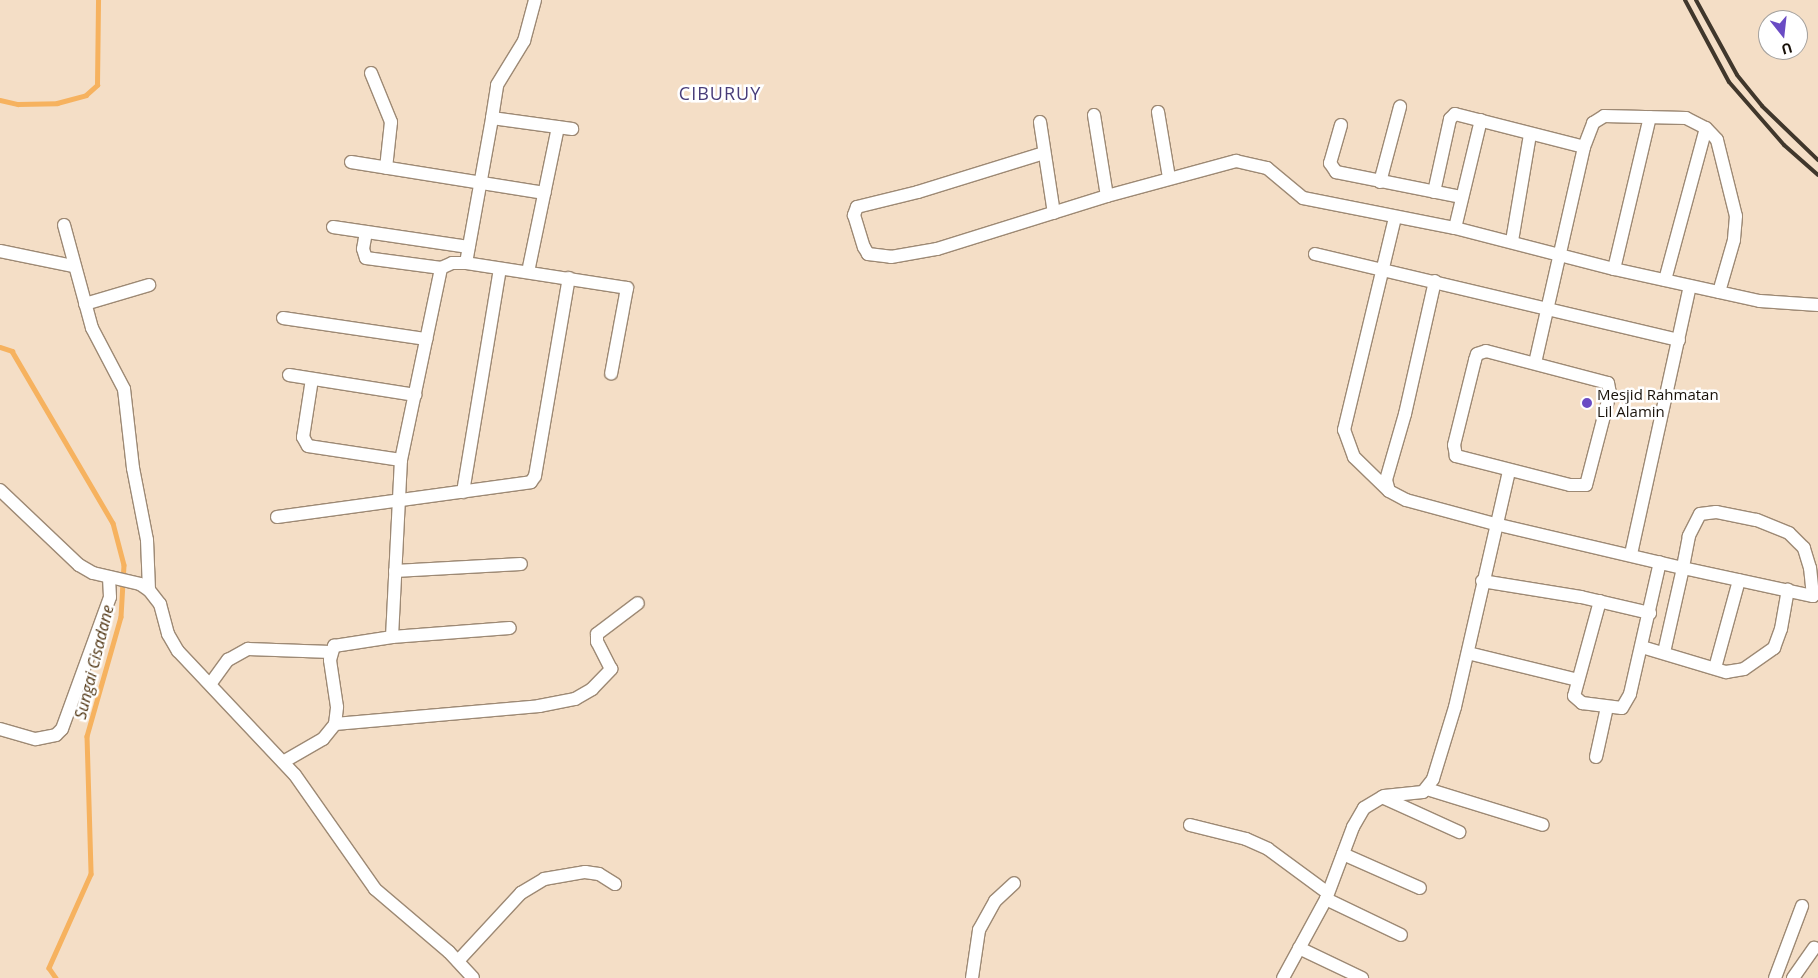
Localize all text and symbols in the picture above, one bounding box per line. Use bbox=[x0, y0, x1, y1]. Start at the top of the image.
north arrow bbox=[1758, 10, 1808, 60]
text: U bbox=[1779, 38, 1795, 60]
district label: CIBURUY bbox=[678, 82, 762, 104]
place label: Mesjid Rahmatan Lil Alamin bbox=[1597, 385, 1719, 420]
marker: Mesjid Rahmatan Lil Alamin bbox=[1581, 397, 1593, 409]
water label: Sungai Cisadane bbox=[71, 603, 117, 721]

